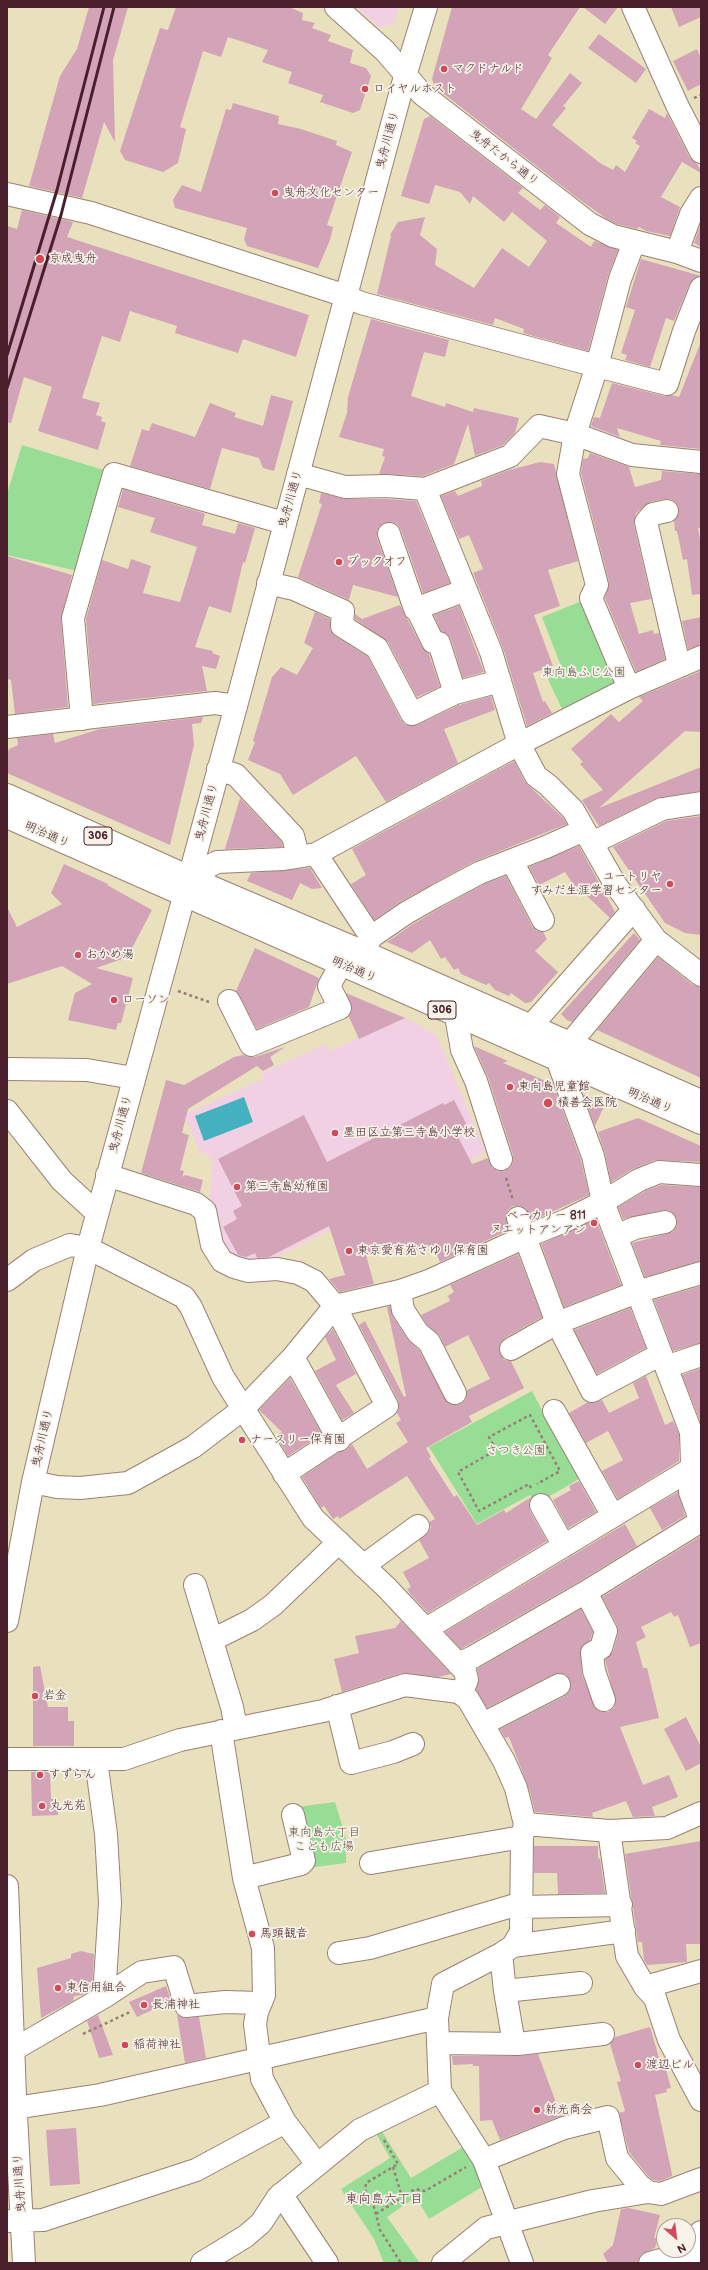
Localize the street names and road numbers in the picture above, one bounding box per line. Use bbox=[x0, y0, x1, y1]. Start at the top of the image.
street label: 曳舟川通り bbox=[373, 109, 403, 171]
street label: 曳舟たから通り bbox=[466, 126, 542, 190]
street label: 曳舟川通り bbox=[276, 468, 306, 530]
street label: 曳舟川通り bbox=[192, 781, 222, 843]
street label: 明治通り bbox=[22, 819, 72, 851]
road number: 306 bbox=[84, 827, 112, 845]
street label: 明治通り bbox=[329, 954, 379, 986]
road number: 306 bbox=[428, 1001, 456, 1019]
street label: 明治通り bbox=[625, 1085, 675, 1117]
street label: 曳舟川通り bbox=[106, 1093, 136, 1155]
street label: 曳舟川通り bbox=[29, 1407, 57, 1469]
street label: 曳舟川通り bbox=[11, 2153, 29, 2213]

